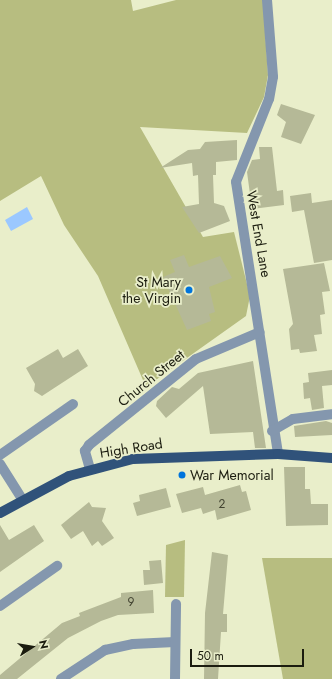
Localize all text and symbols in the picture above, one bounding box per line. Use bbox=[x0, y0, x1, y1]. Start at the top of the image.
street label: West End Lane bbox=[243, 189, 275, 279]
place label: St Mary the Virgin bbox=[122, 274, 181, 306]
marker: St Mary the Virgin bbox=[184, 285, 194, 295]
street label: Church Street bbox=[114, 346, 188, 410]
street label: High Road bbox=[98, 435, 164, 461]
place label: War Memorial bbox=[190, 467, 274, 483]
marker: War Memorial bbox=[177, 470, 187, 480]
house number: 2 bbox=[219, 498, 225, 512]
house number: 9 bbox=[128, 596, 134, 610]
north arrow bbox=[12, 627, 52, 667]
text: N bbox=[35, 639, 52, 650]
scale bar bbox=[192, 641, 306, 667]
text: 50 m bbox=[197, 647, 224, 665]

